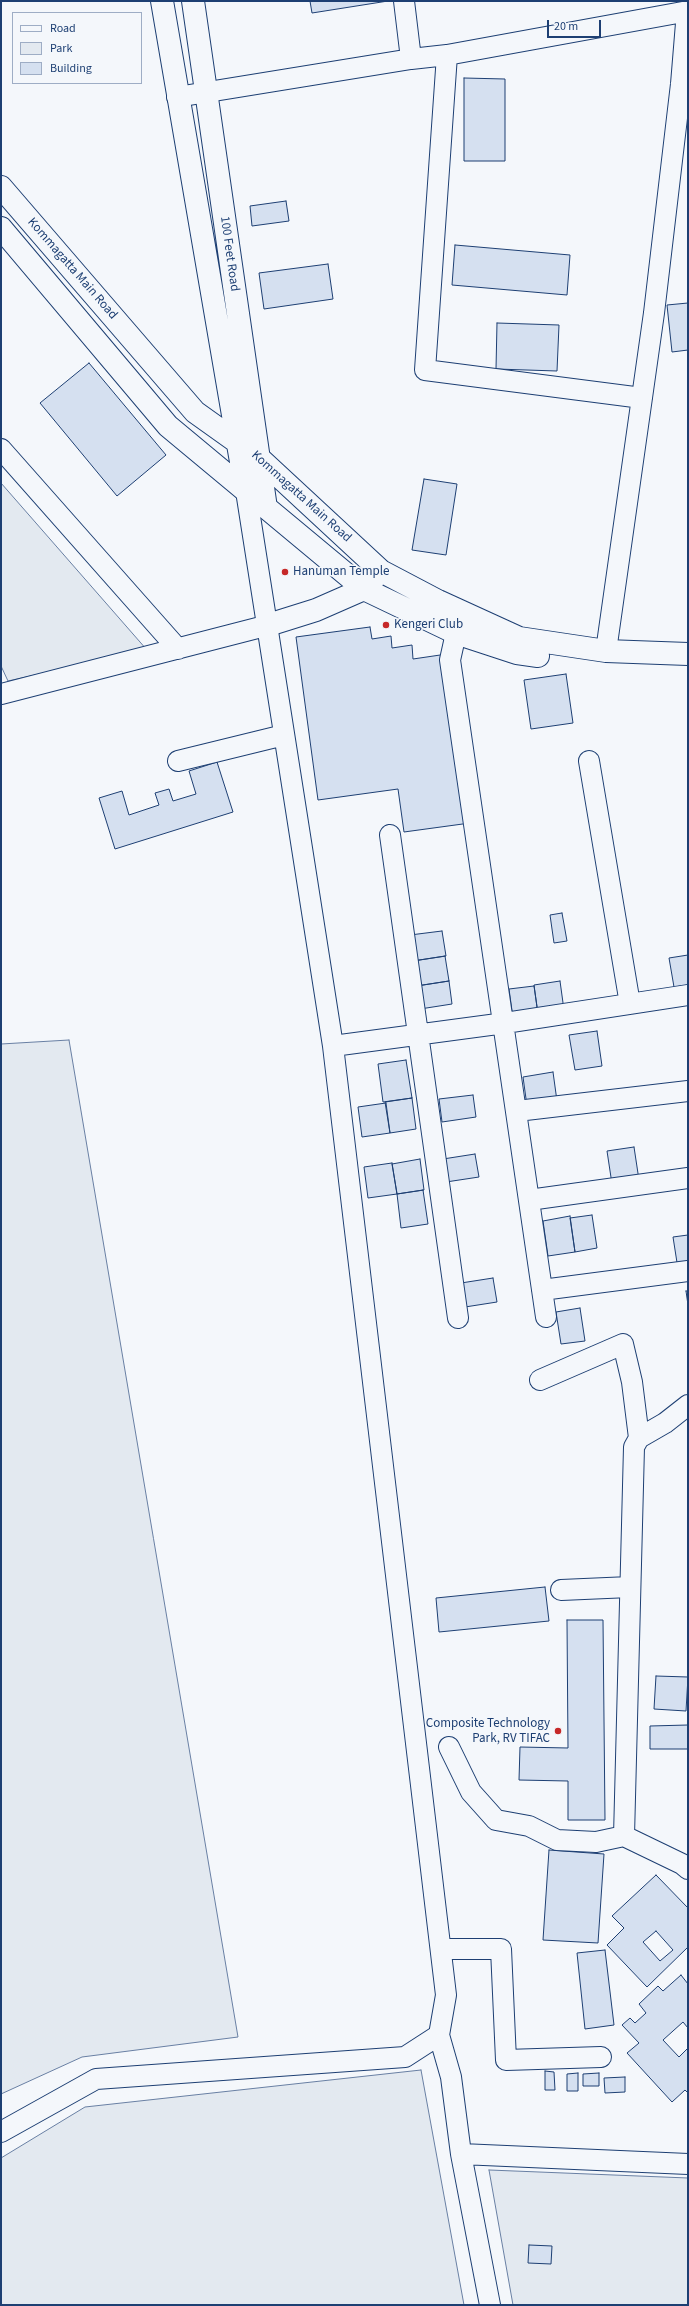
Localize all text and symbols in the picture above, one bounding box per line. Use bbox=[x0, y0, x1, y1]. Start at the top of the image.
legend bbox=[12, 12, 142, 84]
scale bar bbox=[549, 12, 603, 38]
text: 20 m bbox=[554, 18, 578, 35]
text: Road bbox=[50, 20, 76, 37]
text: Park bbox=[50, 40, 72, 57]
text: Building bbox=[50, 60, 92, 77]
street label: Kommagatta Main Road bbox=[24, 215, 120, 323]
street label: 100 Feet Road bbox=[216, 215, 242, 293]
street label: Kommagatta Main Road bbox=[248, 448, 354, 546]
place label: Hanuman Temple bbox=[293, 564, 390, 580]
marker: Hanuman Temple bbox=[280, 567, 290, 577]
place label: Kengeri Club bbox=[394, 617, 463, 633]
marker: Kengeri Club bbox=[381, 620, 391, 630]
place label: Composite Technology Park, RV TIFAC bbox=[426, 1716, 550, 1747]
marker: Composite Technology Park, RV TIFAC bbox=[553, 1726, 563, 1736]

